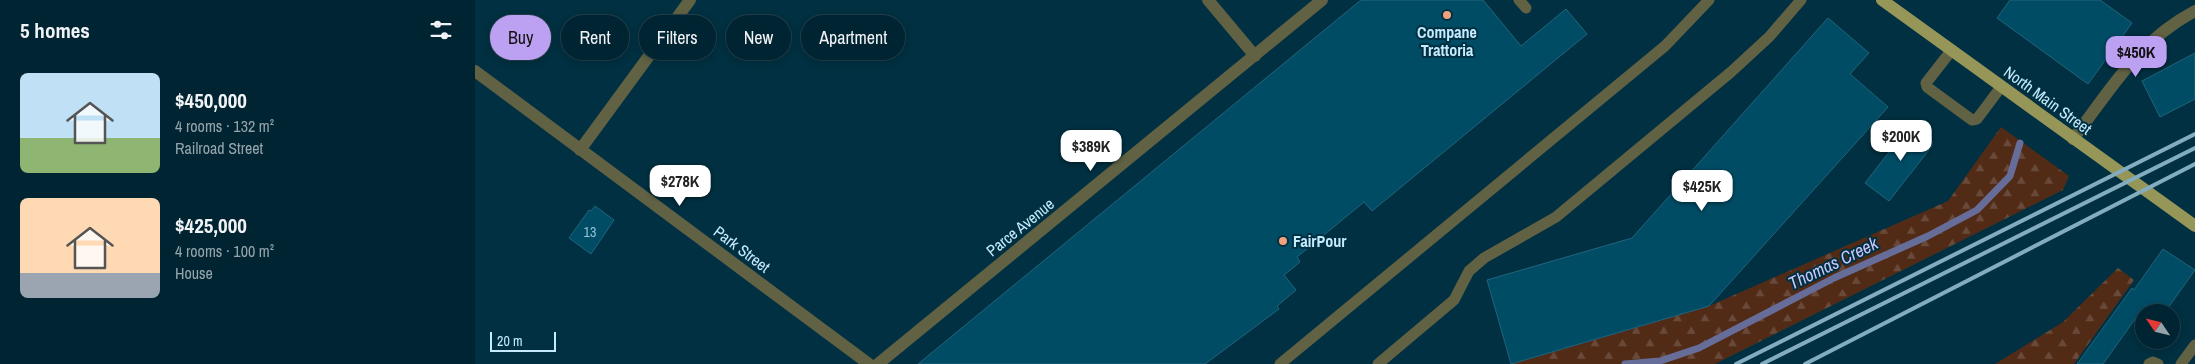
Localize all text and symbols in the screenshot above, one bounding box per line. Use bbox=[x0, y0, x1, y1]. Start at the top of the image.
marker: Compane Trattoria bbox=[1441, 9, 1453, 21]
chip: Buy bbox=[490, 15, 551, 60]
chip: Rent bbox=[561, 15, 629, 60]
chip: Filters bbox=[639, 15, 716, 60]
chip: New bbox=[726, 15, 791, 60]
chip: Apartment bbox=[801, 15, 905, 60]
text: 5 homes bbox=[20, 16, 90, 45]
icon: filters bbox=[427, 16, 455, 44]
place label: Compane Trattoria bbox=[1417, 21, 1477, 61]
pin: $450K bbox=[2101, 36, 2171, 78]
text: $450K bbox=[2117, 41, 2155, 63]
street label: North Main Street bbox=[2000, 61, 2097, 140]
text: $450,000 bbox=[175, 86, 247, 115]
icon: home bbox=[60, 93, 120, 153]
text: 4 rooms · 132 m² bbox=[175, 115, 274, 137]
pin: $200K bbox=[1866, 120, 1936, 162]
text: $200K bbox=[1882, 125, 1920, 147]
pin: $389K bbox=[1056, 130, 1126, 172]
text: $389K bbox=[1072, 135, 1110, 157]
text: Railroad Street bbox=[175, 137, 263, 159]
pin: $278K bbox=[645, 164, 715, 207]
text: $278K bbox=[661, 170, 699, 192]
pin: $425K bbox=[1667, 170, 1737, 212]
text: $425K bbox=[1683, 175, 1721, 197]
street label: Parce Avenue bbox=[981, 193, 1059, 261]
text: $425,000 bbox=[175, 211, 247, 240]
icon: home bbox=[60, 218, 120, 278]
street label: Park Street bbox=[709, 220, 775, 278]
house number: 13 bbox=[584, 223, 596, 241]
place label: FairPour bbox=[1293, 230, 1347, 252]
water label: Thomas Creek bbox=[1784, 230, 1883, 295]
marker: FairPour bbox=[1277, 235, 1289, 247]
text: 4 rooms · 100 m² bbox=[175, 240, 274, 262]
text: House bbox=[175, 262, 213, 284]
north arrow bbox=[2135, 304, 2180, 349]
map controls bbox=[2135, 304, 2180, 349]
scale bar bbox=[490, 329, 556, 352]
text: 20 m bbox=[497, 332, 523, 350]

